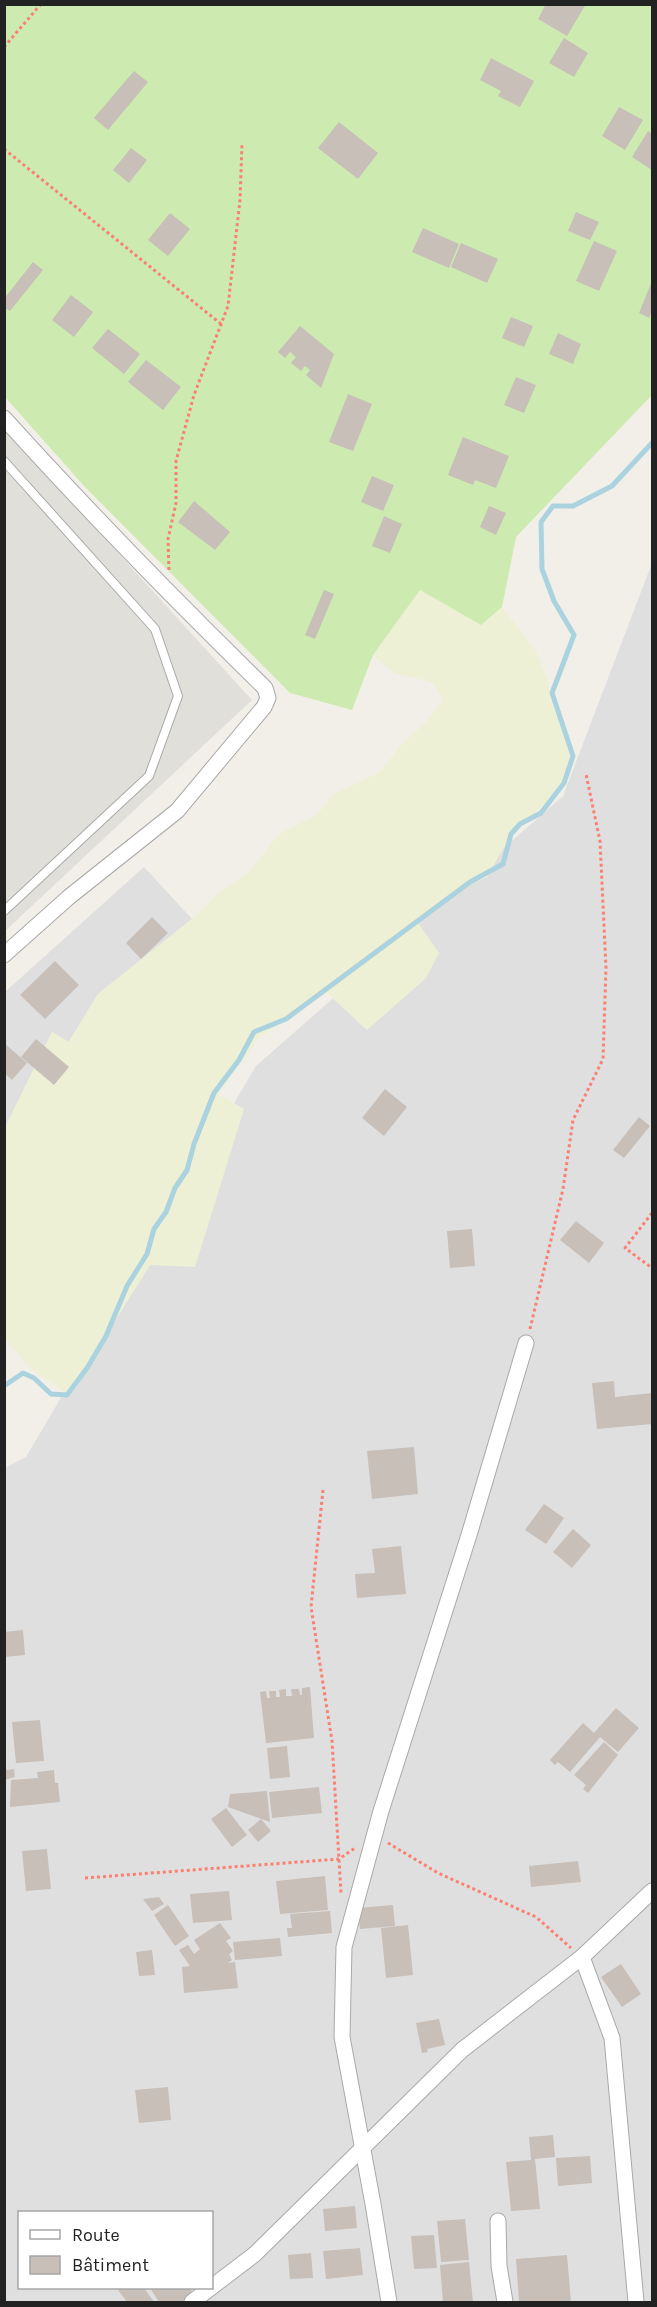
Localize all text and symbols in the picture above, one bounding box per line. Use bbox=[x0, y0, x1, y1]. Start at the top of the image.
legend bbox=[18, 2211, 213, 2289]
text: Route bbox=[72, 2224, 120, 2246]
text: Bâtiment bbox=[72, 2254, 149, 2276]

